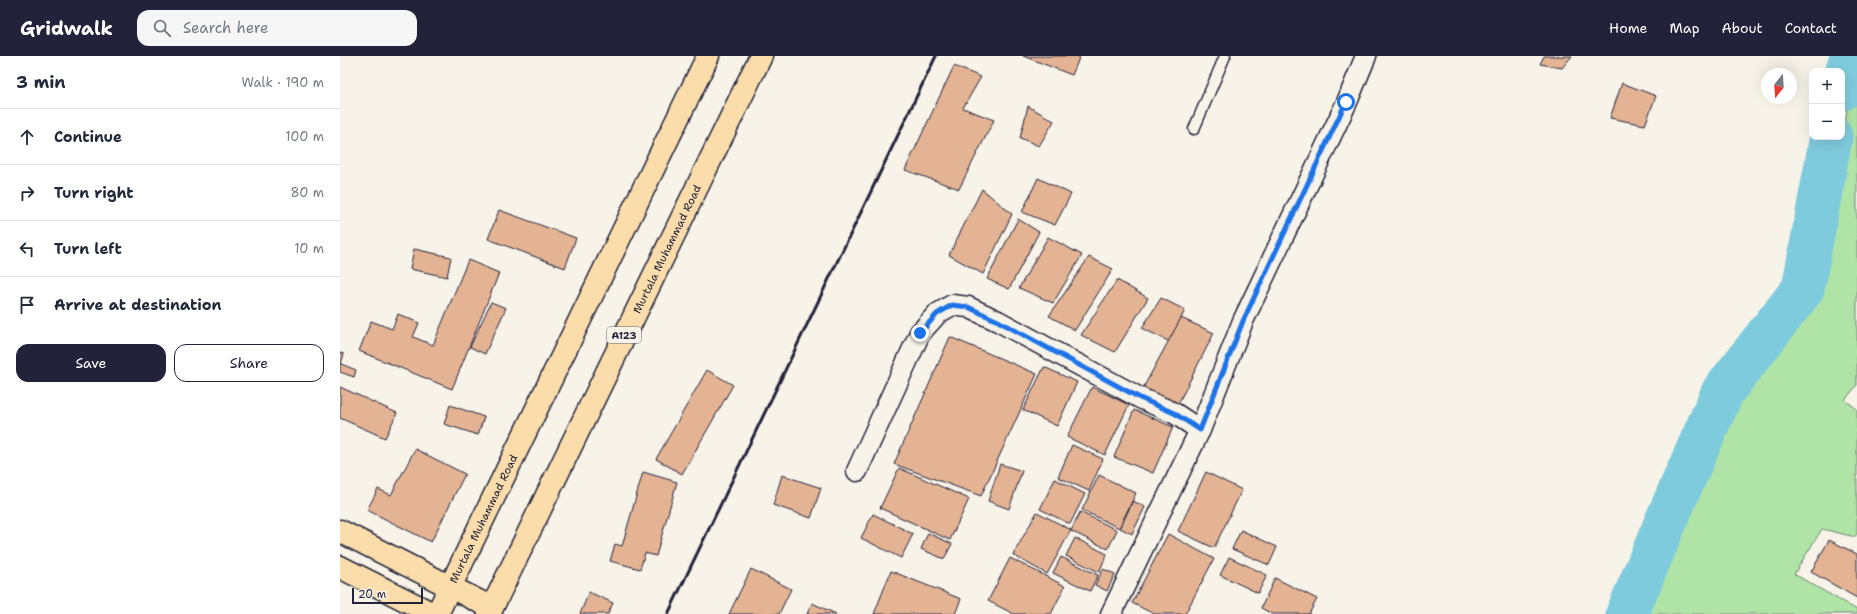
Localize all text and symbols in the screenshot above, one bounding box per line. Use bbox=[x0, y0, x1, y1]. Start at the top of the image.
search box bbox=[137, 10, 417, 46]
text: Gridwalk bbox=[20, 16, 113, 41]
icon: search bbox=[151, 17, 173, 39]
text: Search here bbox=[183, 18, 269, 38]
text: Home bbox=[1609, 19, 1648, 37]
text: Map bbox=[1670, 19, 1700, 37]
text: About bbox=[1722, 19, 1763, 37]
text: Contact bbox=[1785, 19, 1837, 37]
north arrow bbox=[1761, 68, 1797, 104]
map controls bbox=[1809, 68, 1845, 140]
button: + bbox=[1809, 68, 1845, 104]
text: 3 min bbox=[16, 71, 66, 93]
text: Walk · 190 m bbox=[242, 74, 324, 91]
route start bbox=[1337, 93, 1355, 111]
button: − bbox=[1809, 104, 1845, 140]
icon: ahead bbox=[16, 126, 38, 148]
text: Continue bbox=[54, 127, 122, 147]
text: 100 m bbox=[285, 128, 324, 145]
icon: right bbox=[16, 182, 38, 204]
street label: Murtala Muhammad Road bbox=[629, 182, 705, 316]
text: Turn right bbox=[54, 183, 134, 203]
text: 80 m bbox=[290, 184, 324, 201]
icon: left bbox=[16, 238, 38, 260]
text: Turn left bbox=[54, 239, 122, 259]
text: 10 m bbox=[294, 240, 324, 257]
icon: arrive bbox=[16, 294, 38, 316]
text: Arrive at destination bbox=[54, 295, 222, 315]
route end bbox=[911, 324, 929, 342]
road number: A123 bbox=[607, 327, 641, 343]
button: Save bbox=[16, 344, 166, 382]
button: Share bbox=[174, 344, 324, 382]
street label: Murtala Muhammad Road bbox=[446, 452, 521, 585]
scale bar bbox=[352, 586, 423, 605]
text: 20 m bbox=[358, 587, 386, 602]

